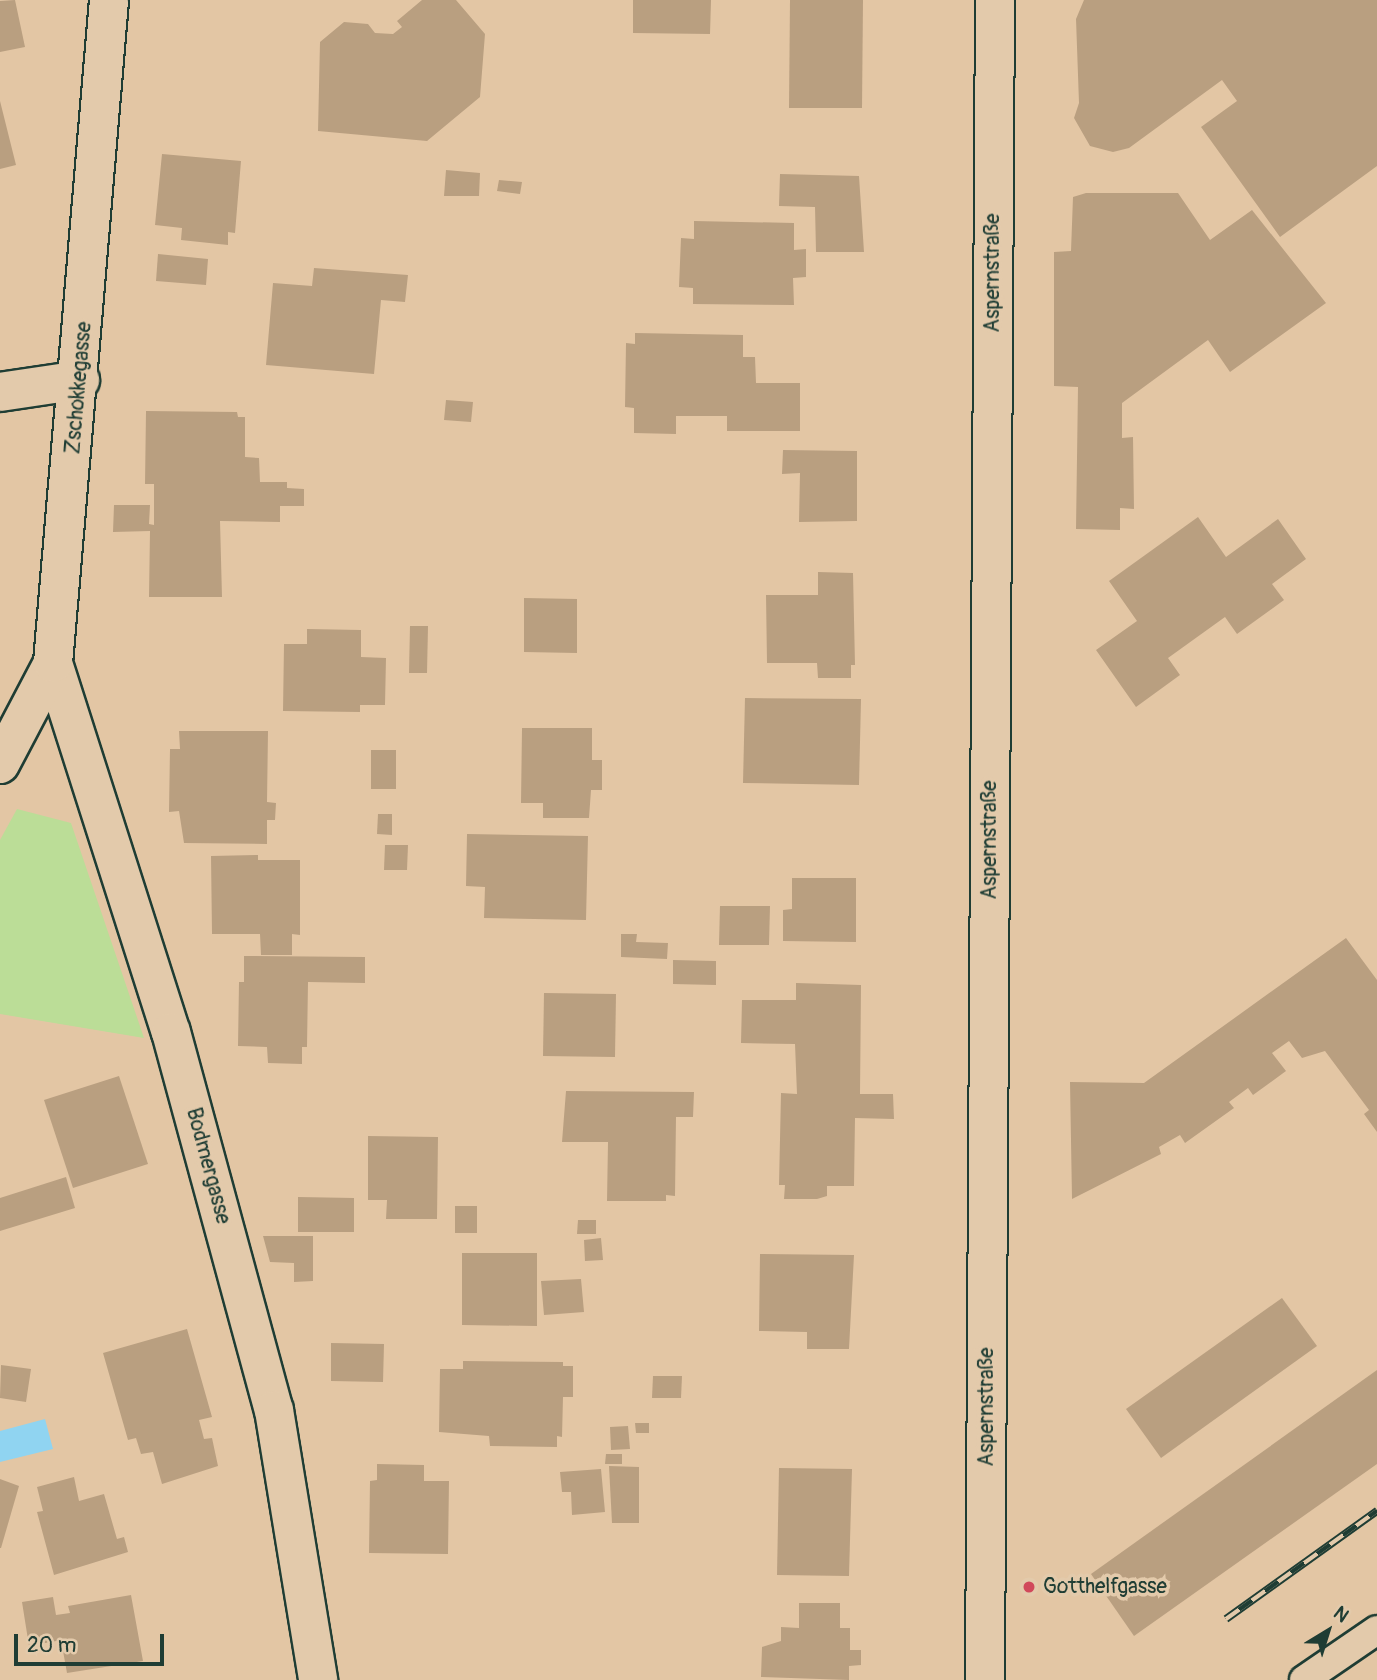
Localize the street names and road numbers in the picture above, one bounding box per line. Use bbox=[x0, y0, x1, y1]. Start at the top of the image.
street label: Aspernstraße bbox=[980, 213, 1006, 333]
street label: Zschokkegasse bbox=[61, 321, 97, 455]
street label: Aspernstraße bbox=[977, 780, 1003, 900]
street label: Bodmergasse bbox=[180, 1105, 236, 1227]
street label: Aspernstraße bbox=[974, 1347, 1000, 1467]

